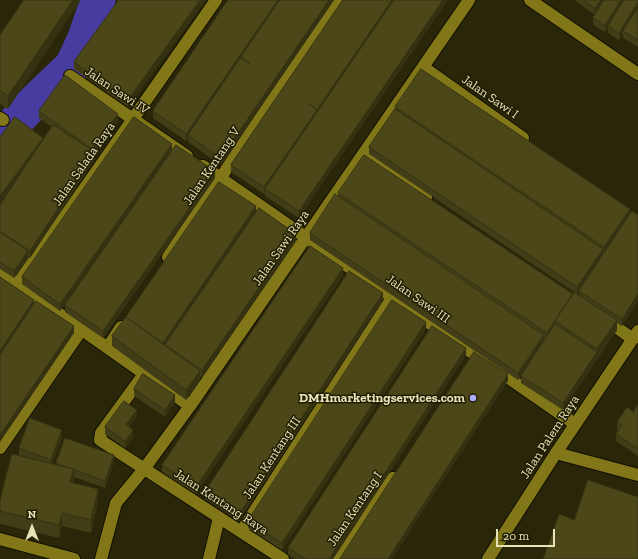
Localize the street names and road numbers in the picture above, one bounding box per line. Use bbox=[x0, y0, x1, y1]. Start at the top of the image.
street label: Jalan Sawi IV bbox=[82, 64, 152, 118]
street label: Jalan Sawi I bbox=[459, 72, 521, 122]
street label: Jalan Salada Raya bbox=[49, 119, 119, 209]
street label: Jalan Kentang V bbox=[180, 124, 244, 208]
street label: Jalan Sawi Raya bbox=[249, 207, 313, 289]
street label: Jalan Sawi III bbox=[383, 271, 453, 327]
street label: Jalan Palem Raya bbox=[517, 392, 583, 482]
street label: Jalan Kentang III bbox=[240, 414, 304, 502]
street label: Jalan Kentang Raya bbox=[171, 466, 271, 538]
street label: Jalan Kentang I bbox=[324, 469, 386, 549]

